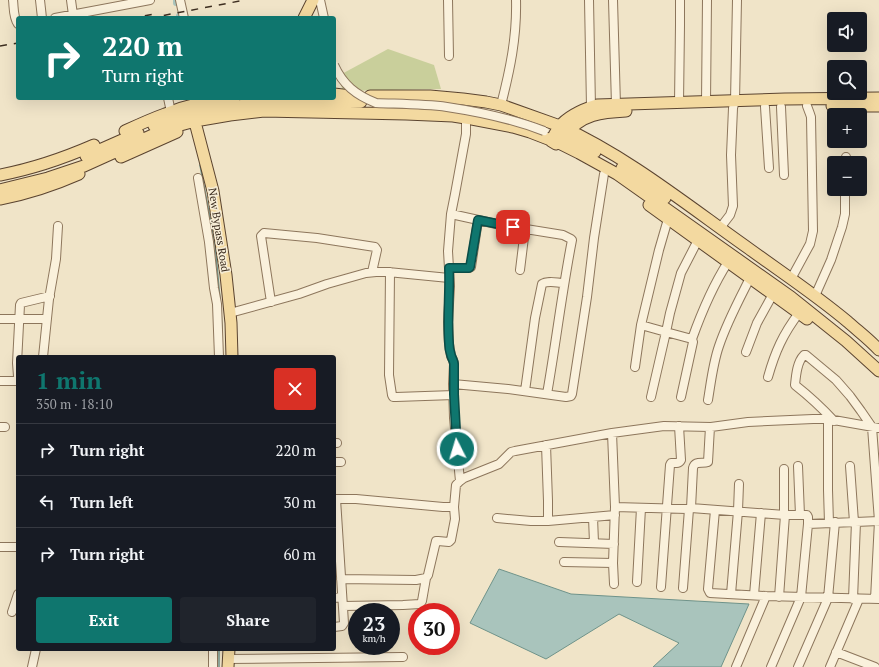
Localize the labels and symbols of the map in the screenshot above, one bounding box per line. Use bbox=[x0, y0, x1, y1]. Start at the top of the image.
street label: New Bypass Road bbox=[205, 187, 233, 273]
pin bbox=[496, 210, 530, 244]
position arrow bbox=[436, 428, 478, 470]
speed limit sign: 30 bbox=[408, 603, 460, 655]

